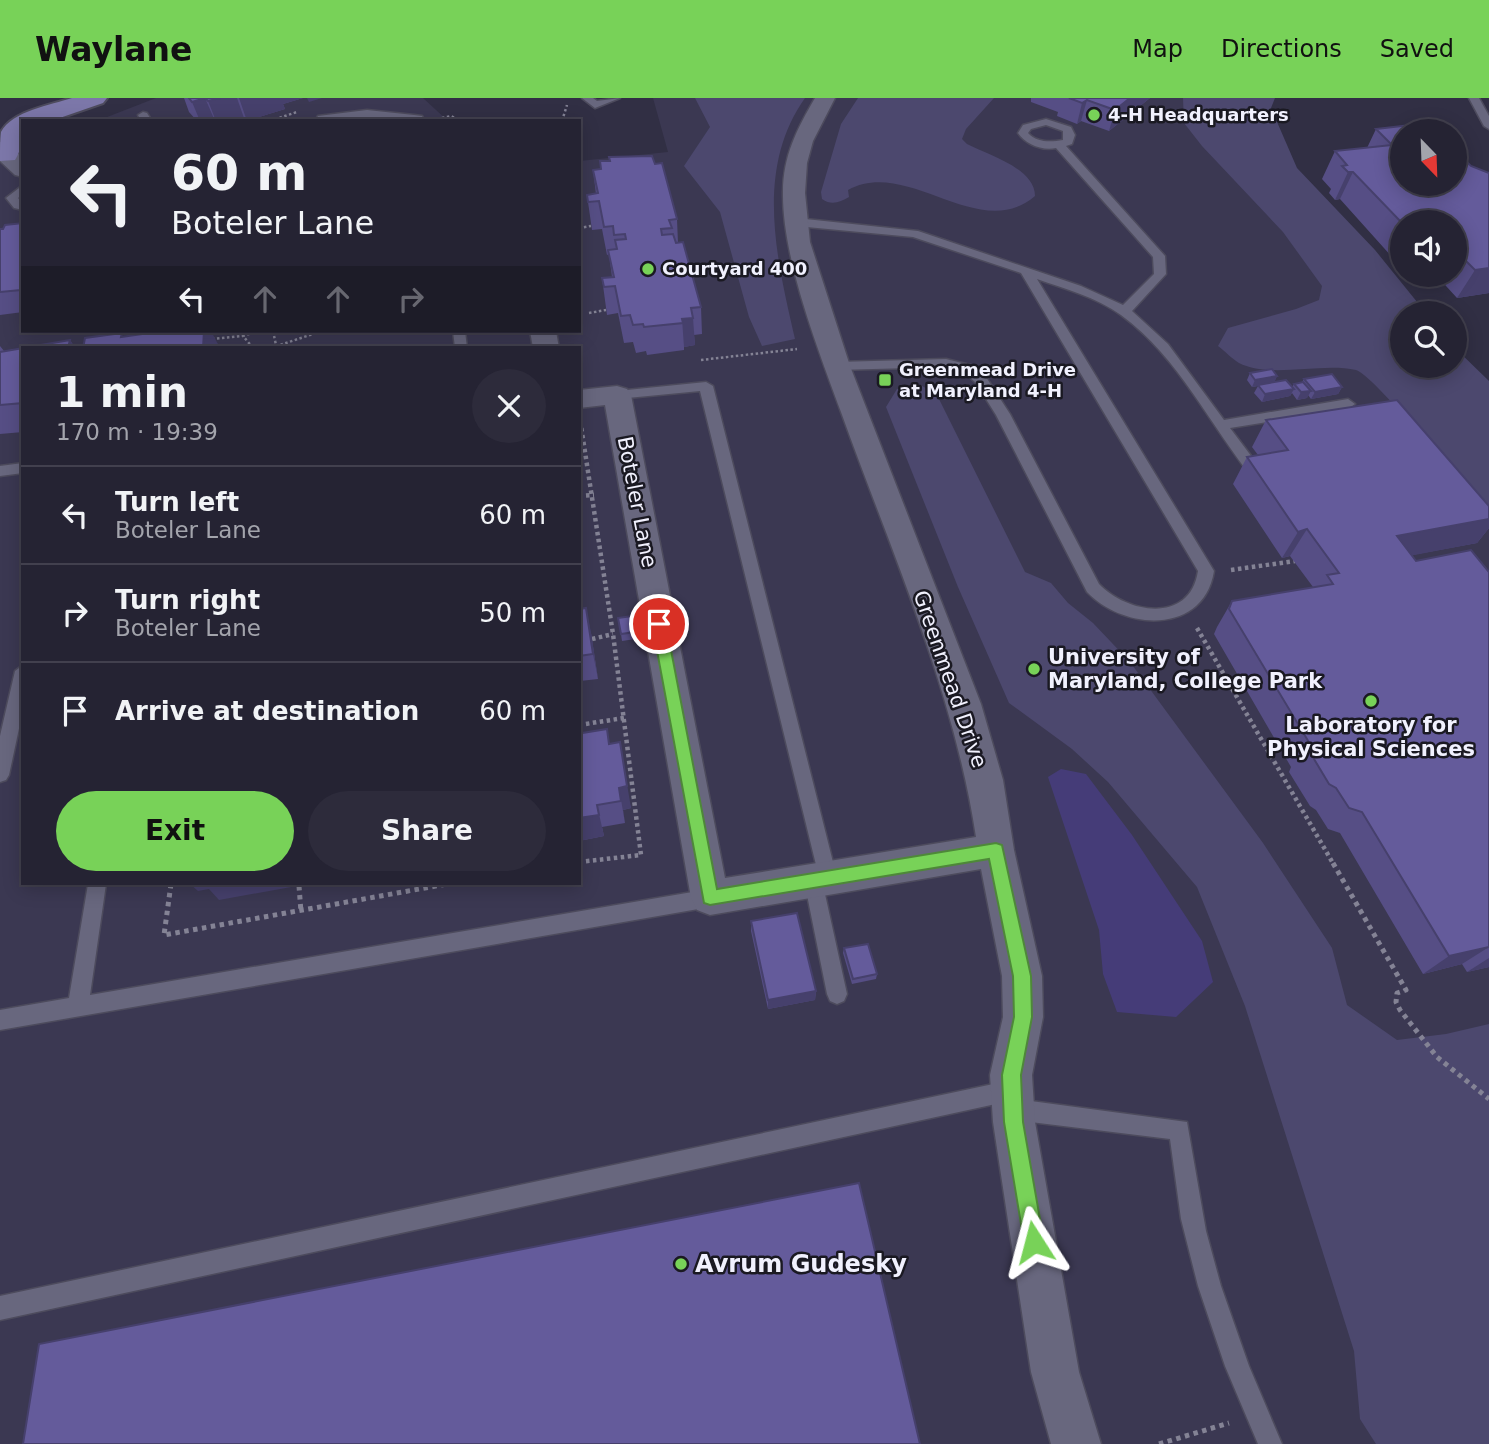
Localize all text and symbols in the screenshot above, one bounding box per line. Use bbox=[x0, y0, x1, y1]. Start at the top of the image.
text: Waylane bbox=[35, 30, 192, 69]
text: Map bbox=[1132, 35, 1183, 63]
text: Directions bbox=[1221, 35, 1342, 63]
text: Saved bbox=[1380, 35, 1454, 63]
place label: 4-H Headquarters bbox=[1108, 104, 1289, 125]
marker: 4-H Headquarters bbox=[1086, 107, 1102, 123]
north arrow bbox=[1390, 119, 1466, 196]
map controls bbox=[1390, 119, 1467, 378]
text: 60 m bbox=[171, 145, 307, 202]
icon: left bbox=[56, 147, 147, 238]
text: Boteler Lane bbox=[171, 204, 374, 242]
button: sound bbox=[1390, 210, 1467, 287]
place label: Courtyard 400 bbox=[662, 258, 807, 279]
marker: Courtyard 400 bbox=[640, 261, 656, 277]
icon: left bbox=[173, 280, 211, 318]
icon: ahead bbox=[246, 280, 284, 318]
icon: ahead bbox=[319, 280, 357, 318]
icon: right bbox=[392, 280, 430, 318]
button: search bbox=[1390, 301, 1467, 378]
place label: Greenmead Drive at Maryland 4-H bbox=[899, 359, 1076, 401]
text: 1 min bbox=[56, 368, 188, 417]
button: close bbox=[472, 369, 546, 443]
marker: Greenmead Drive at Maryland 4-H bbox=[877, 372, 893, 388]
text: 170 m · 19:39 bbox=[56, 419, 218, 445]
street label: Boteler Lane bbox=[613, 434, 661, 570]
text: Turn left bbox=[115, 487, 239, 517]
icon: left bbox=[56, 496, 94, 534]
text: 60 m bbox=[479, 500, 546, 530]
text: Boteler Lane bbox=[115, 517, 261, 543]
text: Turn right bbox=[115, 585, 260, 615]
street label: Greenmead Drive bbox=[908, 587, 992, 771]
icon: right bbox=[56, 594, 94, 632]
pin bbox=[629, 594, 689, 654]
text: 50 m bbox=[479, 598, 546, 628]
icon: arrive bbox=[640, 605, 678, 643]
text: Boteler Lane bbox=[115, 615, 261, 641]
place label: University of Maryland, College Park bbox=[1048, 645, 1323, 693]
marker: University of Maryland, College Park bbox=[1026, 661, 1042, 677]
icon: arrive bbox=[56, 692, 94, 730]
marker: Laboratory for Physical Sciences bbox=[1363, 693, 1379, 709]
text: Arrive at destination bbox=[115, 696, 419, 726]
text: 60 m bbox=[479, 696, 546, 726]
place label: Laboratory for Physical Sciences bbox=[1267, 713, 1475, 761]
button: Exit bbox=[56, 791, 294, 871]
button: Share bbox=[308, 791, 546, 871]
position arrow bbox=[997, 1205, 1071, 1279]
place label: Avrum Gudesky bbox=[695, 1250, 907, 1278]
marker: Avrum Gudesky bbox=[673, 1256, 689, 1272]

